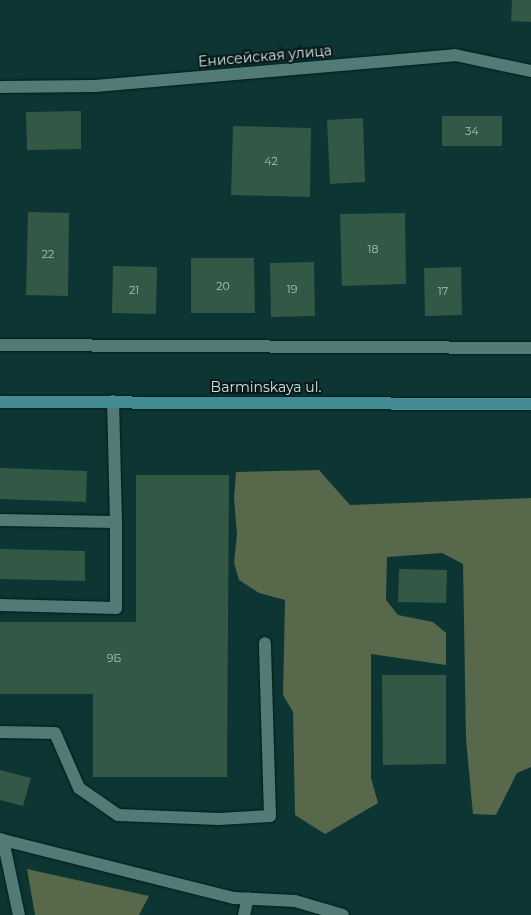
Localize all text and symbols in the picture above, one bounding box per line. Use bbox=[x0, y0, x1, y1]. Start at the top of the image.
street label: Енисейская улица bbox=[197, 42, 333, 70]
house number: 34 bbox=[465, 124, 479, 138]
house number: 42 bbox=[264, 154, 278, 168]
house number: 18 bbox=[368, 242, 378, 256]
house number: 22 bbox=[42, 247, 54, 261]
house number: 20 bbox=[216, 279, 230, 293]
house number: 19 bbox=[287, 282, 297, 296]
house number: 21 bbox=[129, 283, 139, 297]
house number: 17 bbox=[438, 284, 448, 298]
street label: Barminskaya ul. bbox=[211, 379, 321, 395]
house number: 9Б bbox=[107, 651, 121, 665]

